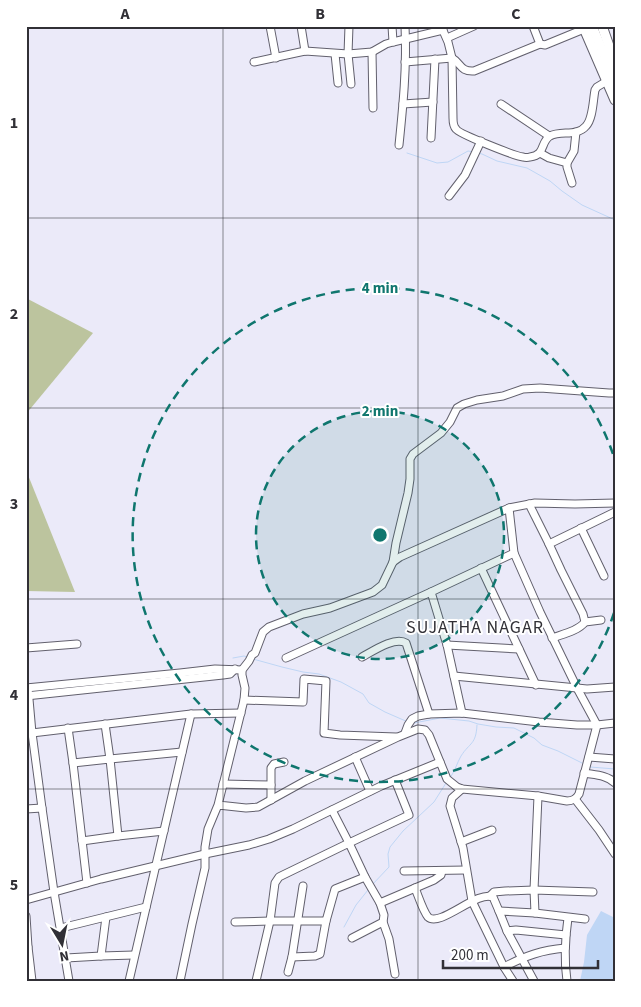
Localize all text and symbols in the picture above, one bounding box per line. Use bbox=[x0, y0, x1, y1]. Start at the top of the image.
text: A bbox=[119, 3, 130, 25]
text: B bbox=[315, 3, 325, 25]
text: C bbox=[511, 3, 521, 25]
text: 1 bbox=[10, 112, 18, 134]
text: 4 min bbox=[362, 278, 398, 299]
text: 2 bbox=[10, 303, 18, 325]
text: 2 min bbox=[362, 401, 398, 422]
text: 3 bbox=[10, 493, 18, 515]
centre of rings bbox=[371, 526, 389, 544]
district label: SUJATHA NAGAR bbox=[406, 615, 544, 640]
text: 4 bbox=[10, 684, 19, 706]
text: 5 bbox=[10, 874, 18, 896]
north arrow bbox=[38, 920, 88, 970]
scale bar bbox=[443, 937, 598, 969]
text: N bbox=[58, 945, 70, 966]
text: 200 m bbox=[451, 945, 489, 966]

